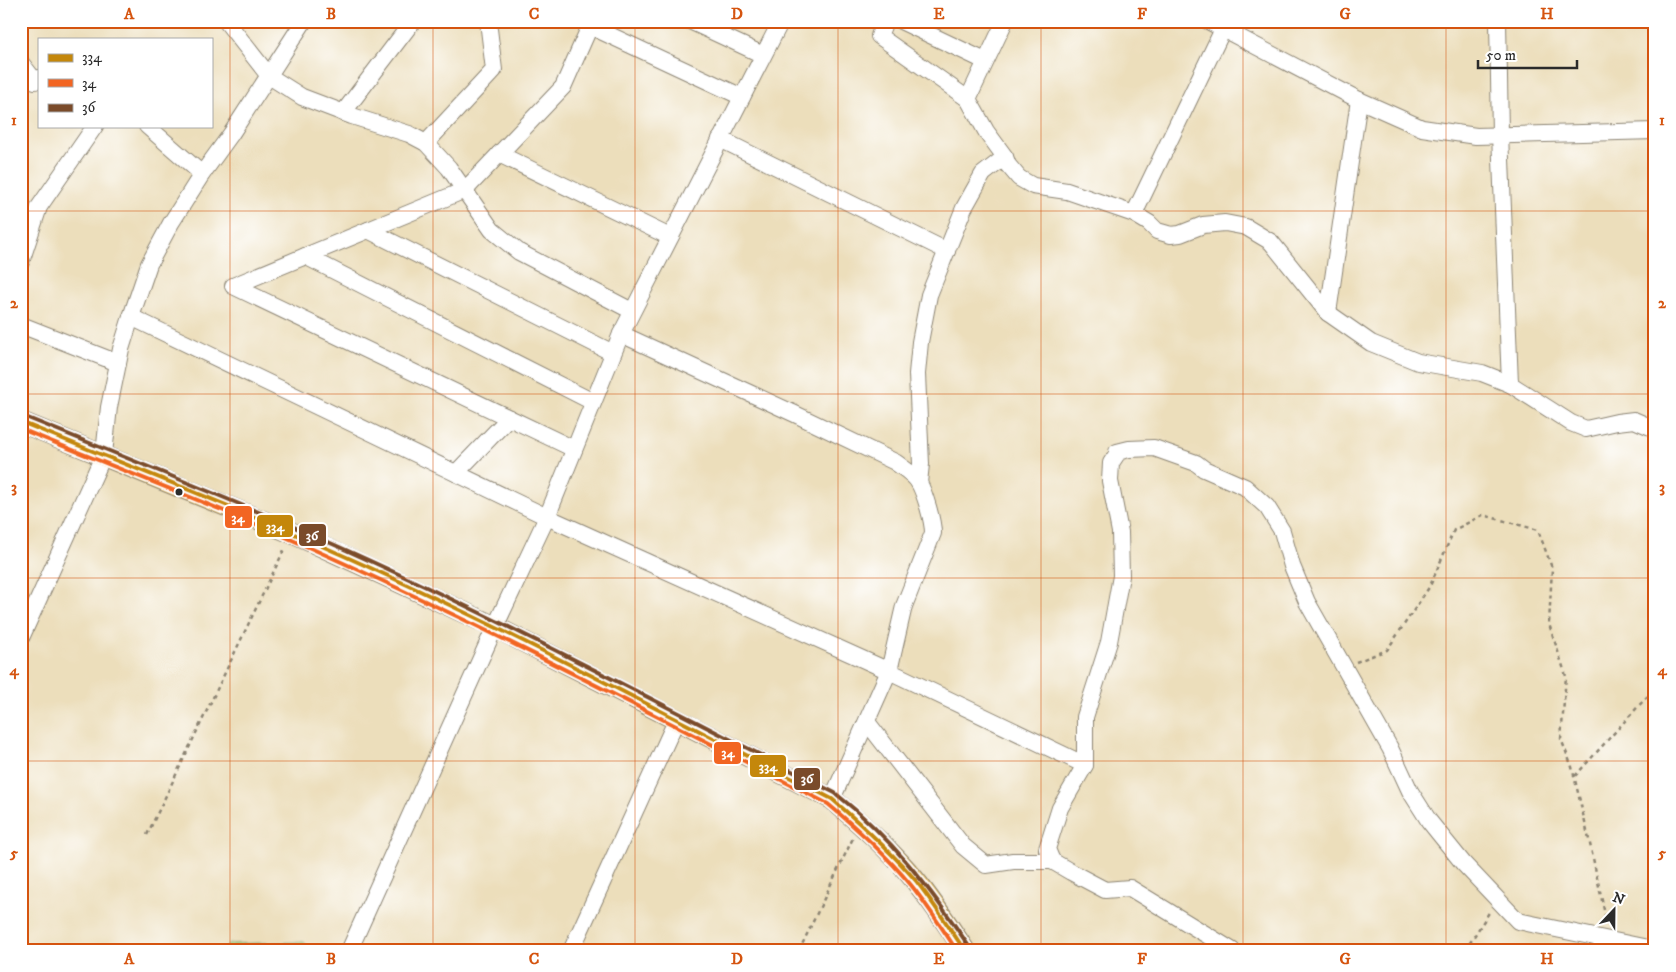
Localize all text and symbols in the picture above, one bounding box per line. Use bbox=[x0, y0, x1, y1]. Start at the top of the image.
text: A bbox=[123, 4, 135, 24]
text: B bbox=[326, 4, 336, 24]
text: C bbox=[529, 4, 539, 24]
text: D bbox=[731, 4, 743, 24]
text: E bbox=[933, 4, 945, 24]
text: F bbox=[1137, 4, 1147, 24]
text: G bbox=[1339, 4, 1351, 24]
text: H bbox=[1540, 4, 1554, 24]
legend bbox=[38, 38, 212, 128]
scale bar bbox=[1478, 38, 1577, 70]
text: 50 m bbox=[1486, 46, 1516, 65]
text: 334 bbox=[82, 48, 102, 67]
text: 34 bbox=[82, 74, 97, 93]
text: 36 bbox=[82, 98, 97, 117]
text: 1 bbox=[11, 110, 17, 130]
text: 1 bbox=[1659, 110, 1665, 130]
text: 2 bbox=[10, 293, 19, 313]
text: 2 bbox=[1658, 293, 1667, 313]
text: 3 bbox=[11, 477, 17, 497]
text: 3 bbox=[1659, 477, 1665, 497]
unlabelled marker bbox=[174, 487, 184, 497]
line badge: 34 bbox=[224, 505, 253, 529]
text: 34 bbox=[231, 509, 246, 527]
line badge: 334 bbox=[256, 514, 294, 538]
text: 334 bbox=[266, 518, 285, 536]
line badge: 36 bbox=[298, 523, 327, 547]
text: 36 bbox=[306, 527, 319, 545]
text: 4 bbox=[8, 660, 19, 680]
text: 4 bbox=[1656, 660, 1667, 680]
line badge: 34 bbox=[713, 741, 742, 765]
text: 34 bbox=[721, 744, 736, 762]
line badge: 334 bbox=[749, 754, 787, 778]
text: 334 bbox=[759, 758, 778, 776]
line badge: 36 bbox=[793, 767, 821, 791]
text: 36 bbox=[801, 770, 814, 788]
text: 5 bbox=[9, 843, 18, 863]
text: 5 bbox=[1657, 843, 1666, 863]
north arrow bbox=[1588, 884, 1638, 934]
text: N bbox=[1610, 888, 1628, 910]
text: A bbox=[123, 949, 135, 969]
text: B bbox=[326, 949, 336, 969]
text: C bbox=[529, 949, 539, 969]
text: D bbox=[731, 949, 743, 969]
text: E bbox=[933, 949, 945, 969]
text: F bbox=[1137, 949, 1147, 969]
text: G bbox=[1339, 949, 1351, 969]
text: H bbox=[1540, 949, 1554, 969]

